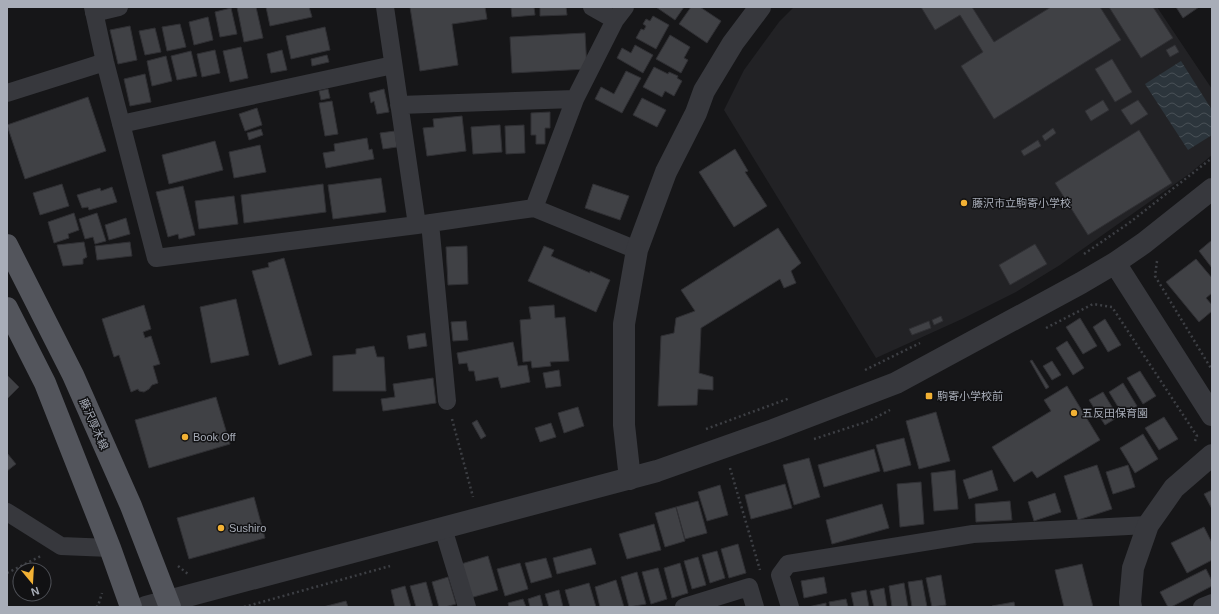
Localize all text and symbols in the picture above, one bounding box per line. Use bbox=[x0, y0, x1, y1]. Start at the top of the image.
place label: 藤沢市立駒寄小学校 bbox=[972, 197, 1071, 209]
marker: 藤沢市立駒寄小学校 bbox=[959, 198, 969, 208]
place label: 駒寄小学校前 bbox=[937, 390, 1003, 402]
marker: 駒寄小学校前 bbox=[924, 391, 934, 401]
street label: 藤沢厚木線 bbox=[77, 396, 111, 452]
place label: 五反田保育園 bbox=[1082, 407, 1148, 419]
marker: 五反田保育園 bbox=[1069, 408, 1079, 418]
place label: Book Off bbox=[193, 431, 237, 443]
marker: Book Off bbox=[180, 432, 190, 442]
place label: Sushiro bbox=[229, 522, 266, 534]
marker: Sushiro bbox=[216, 523, 226, 533]
north arrow bbox=[12, 562, 52, 602]
text: N bbox=[29, 585, 41, 598]

